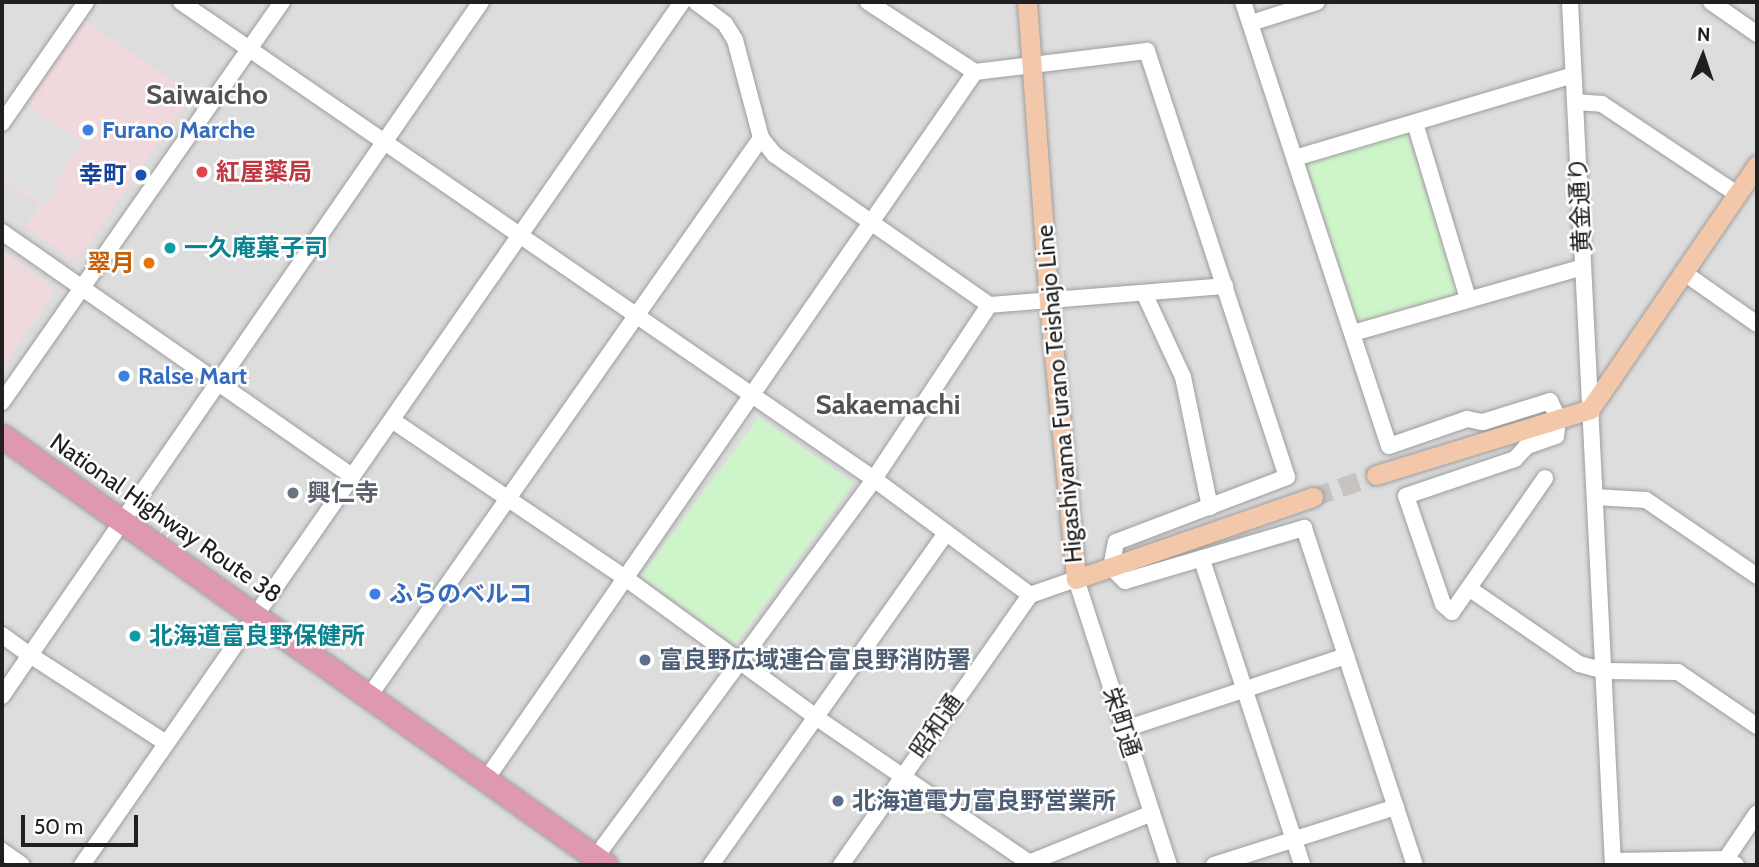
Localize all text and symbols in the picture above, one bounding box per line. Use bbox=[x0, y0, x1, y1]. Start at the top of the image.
north arrow bbox=[1668, 21, 1738, 91]
text: N bbox=[1697, 23, 1711, 46]
district label: Saiwaicho bbox=[146, 77, 268, 111]
place label: Furano Marche bbox=[102, 116, 255, 144]
marker: Furano Marche bbox=[80, 122, 96, 138]
street label: 黄金通り bbox=[1563, 156, 1597, 254]
place label: 紅屋薬局 bbox=[216, 158, 312, 186]
place label: 幸町 bbox=[79, 161, 127, 189]
marker: 紅屋薬局 bbox=[194, 164, 210, 180]
marker: 幸町 bbox=[133, 167, 149, 183]
street label: Higashiyama Furano Teishajo Line bbox=[1030, 224, 1088, 564]
place label: 一久庵菓子司 bbox=[184, 234, 328, 262]
marker: 一久庵菓子司 bbox=[162, 240, 178, 256]
place label: 翠月 bbox=[87, 249, 135, 277]
marker: 翠月 bbox=[141, 255, 157, 271]
place label: Ralse Mart bbox=[138, 362, 247, 390]
marker: Ralse Mart bbox=[116, 368, 132, 384]
district label: Sakaemachi bbox=[815, 387, 961, 421]
street label: National Highway Route 38 bbox=[45, 427, 287, 609]
place label: 興仁寺 bbox=[307, 479, 379, 507]
marker: 興仁寺 bbox=[285, 485, 301, 501]
place label: ふらのベルコ bbox=[389, 580, 533, 608]
marker: ふらのベルコ bbox=[367, 586, 383, 602]
place label: 北海道富良野保健所 bbox=[149, 622, 365, 650]
marker: 北海道富良野保健所 bbox=[127, 628, 143, 644]
place label: 富良野広域連合富良野消防署 bbox=[659, 646, 971, 674]
marker: 富良野広域連合富良野消防署 bbox=[637, 652, 653, 668]
street label: 栄町通 bbox=[1097, 683, 1147, 761]
street label: 昭和通 bbox=[904, 688, 968, 764]
place label: 北海道電力富良野営業所 bbox=[852, 787, 1116, 815]
marker: 北海道電力富良野営業所 bbox=[830, 793, 846, 809]
scale bar bbox=[24, 800, 142, 844]
text: 50 m bbox=[34, 814, 83, 839]

